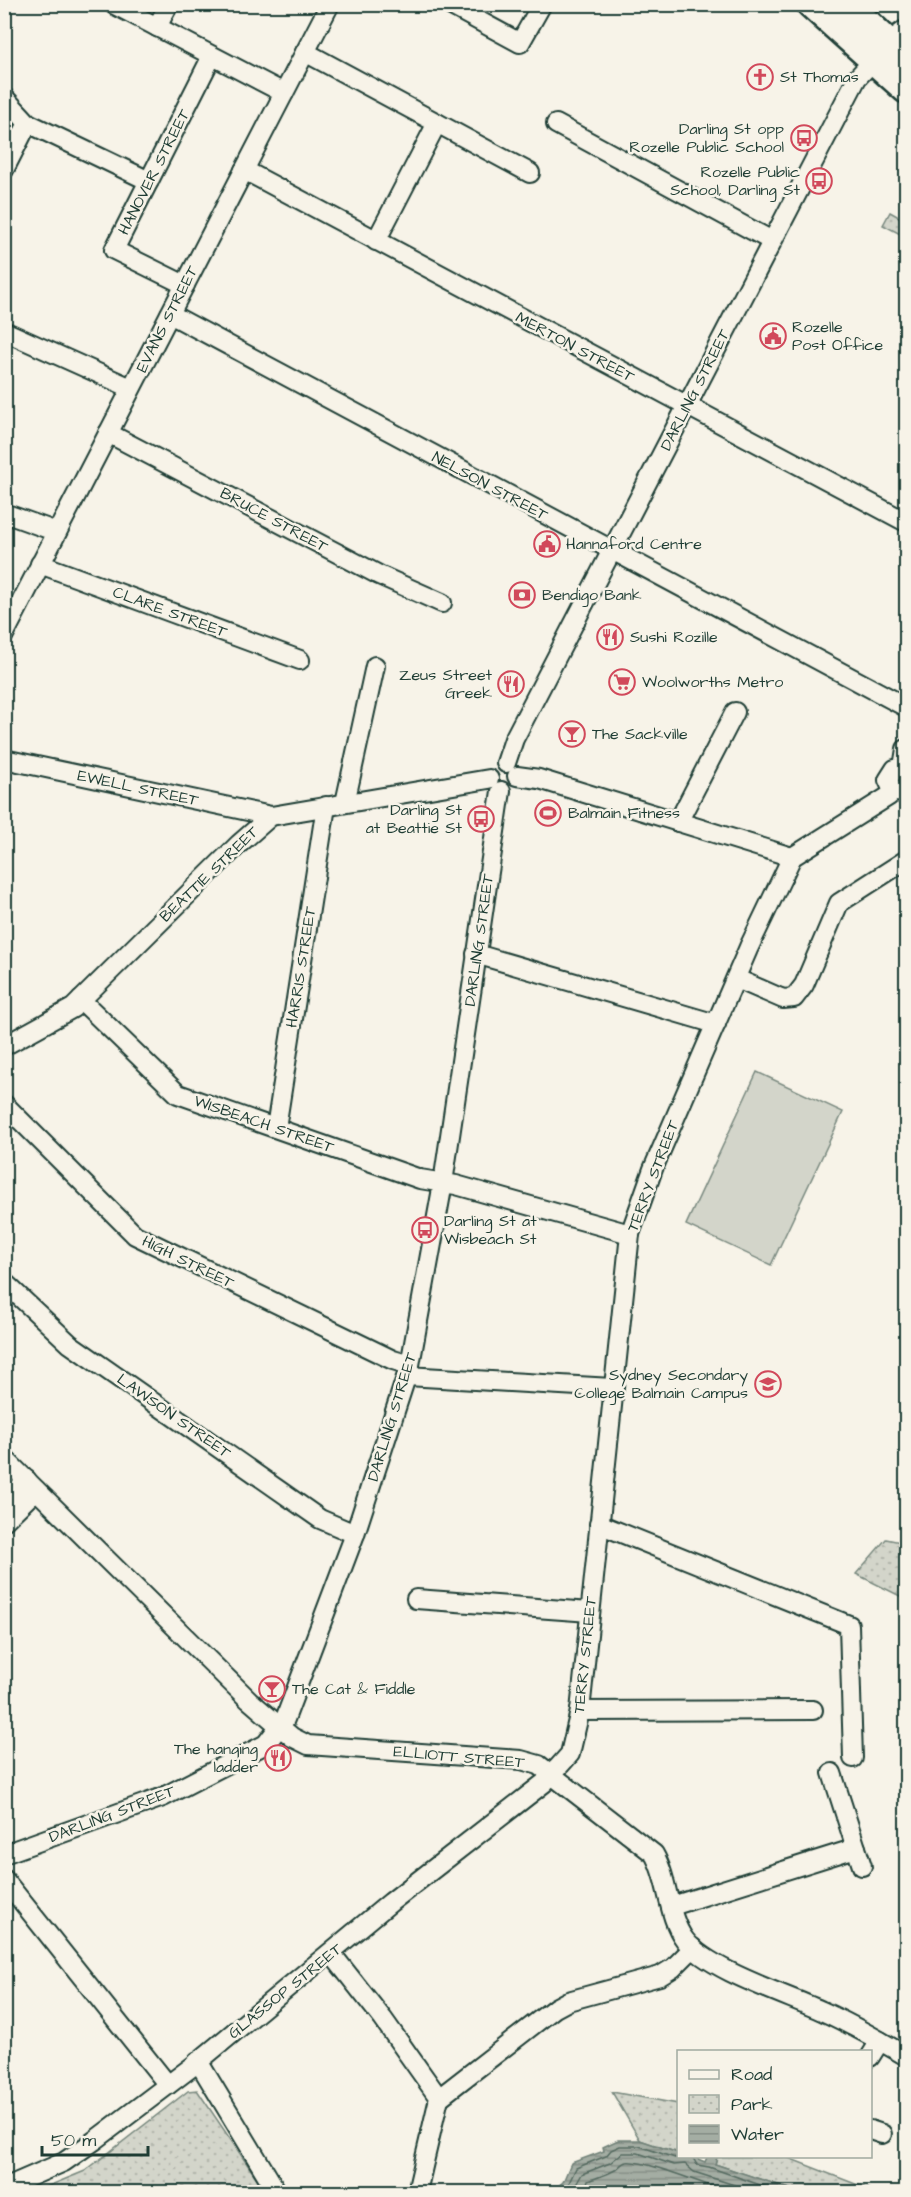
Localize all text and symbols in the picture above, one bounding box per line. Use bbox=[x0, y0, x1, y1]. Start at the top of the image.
church icon: St Thomas bbox=[745, 62, 775, 92]
place label: St Thomas bbox=[780, 66, 859, 88]
street label: HANOVER STREET bbox=[113, 105, 195, 239]
place label: Darling St opp Rozelle Public School bbox=[629, 118, 784, 158]
bus stop icon: Darling St opp Rozelle Public School bbox=[789, 123, 819, 153]
place label: Rozelle Public School, Darling St bbox=[670, 161, 801, 202]
bus stop icon: Rozelle Public School, Darling St bbox=[804, 166, 834, 196]
street label: EVANS STREET bbox=[131, 262, 203, 376]
street label: MERTON STREET bbox=[512, 306, 638, 388]
place label: Rozelle Post Office bbox=[792, 316, 883, 356]
public building icon: Rozelle Post Office bbox=[758, 321, 788, 351]
street label: DARLING STREET bbox=[655, 325, 735, 455]
street label: NELSON STREET bbox=[428, 446, 552, 526]
street label: BRUCE STREET bbox=[216, 482, 332, 558]
public building icon: Hannaford Centre bbox=[532, 529, 562, 559]
place label: Hannaford Centre bbox=[566, 533, 702, 555]
bank icon: Bendigo Bank bbox=[507, 580, 537, 610]
street label: CLARE STREET bbox=[110, 581, 230, 643]
place label: Bendigo Bank bbox=[542, 584, 642, 607]
restaurant icon: Sushi Rozille bbox=[595, 622, 625, 652]
place label: Sushi Rozille bbox=[630, 626, 718, 648]
place label: Zeus Street Greek bbox=[399, 664, 493, 704]
supermarket icon: Woolworths Metro bbox=[607, 667, 637, 697]
restaurant icon: Zeus Street Greek bbox=[496, 669, 526, 699]
place label: Woolworths Metro bbox=[642, 671, 783, 693]
bar icon: The Sackville bbox=[557, 719, 587, 749]
place label: The Sackville bbox=[592, 723, 688, 745]
street label: EWELL STREET bbox=[76, 764, 201, 812]
sports icon: Balmain Fitness bbox=[533, 798, 563, 828]
place label: Darling St at Beattie St bbox=[366, 799, 463, 839]
place label: Balmain Fitness bbox=[568, 802, 680, 824]
bus stop icon: Darling St at Beattie St bbox=[466, 804, 496, 834]
street label: BEATTIE STREET bbox=[155, 821, 263, 927]
street label: DARLING STREET bbox=[459, 872, 499, 1008]
street label: HARRIS STREET bbox=[281, 905, 321, 1029]
street label: WISBEACH STREET bbox=[191, 1090, 337, 1158]
street label: TERRY STREET bbox=[622, 1117, 684, 1235]
place label: Darling St at Wisbeach St bbox=[444, 1210, 537, 1250]
bus stop icon: Darling St at Wisbeach St bbox=[410, 1215, 440, 1245]
street label: HIGH STREET bbox=[138, 1230, 238, 1294]
street label: DARLING STREET bbox=[362, 1350, 422, 1484]
place label: Sydney Secondary College Balmain Campus bbox=[574, 1364, 748, 1405]
street label: LAWSON STREET bbox=[113, 1368, 235, 1464]
school or university icon: Sydney Secondary College Balmain Campus bbox=[753, 1369, 783, 1399]
street label: TERRY STREET bbox=[568, 1595, 602, 1715]
bar icon: The Cat & Fiddle bbox=[257, 1674, 287, 1704]
place label: The Cat & Fiddle bbox=[292, 1678, 416, 1700]
place label: The hanging ladder bbox=[174, 1738, 258, 1778]
street label: ELLIOTT STREET bbox=[392, 1740, 526, 1774]
restaurant icon: The hanging ladder bbox=[263, 1743, 293, 1773]
street label: DARLING STREET bbox=[46, 1780, 178, 1848]
street label: GLASSOP STREET bbox=[223, 1938, 347, 2044]
legend bbox=[677, 2050, 872, 2158]
text: Road bbox=[731, 2062, 772, 2087]
text: Park bbox=[731, 2092, 773, 2117]
scale bar bbox=[42, 2119, 148, 2157]
text: Water bbox=[731, 2122, 784, 2147]
text: 50 m bbox=[51, 2128, 96, 2153]

